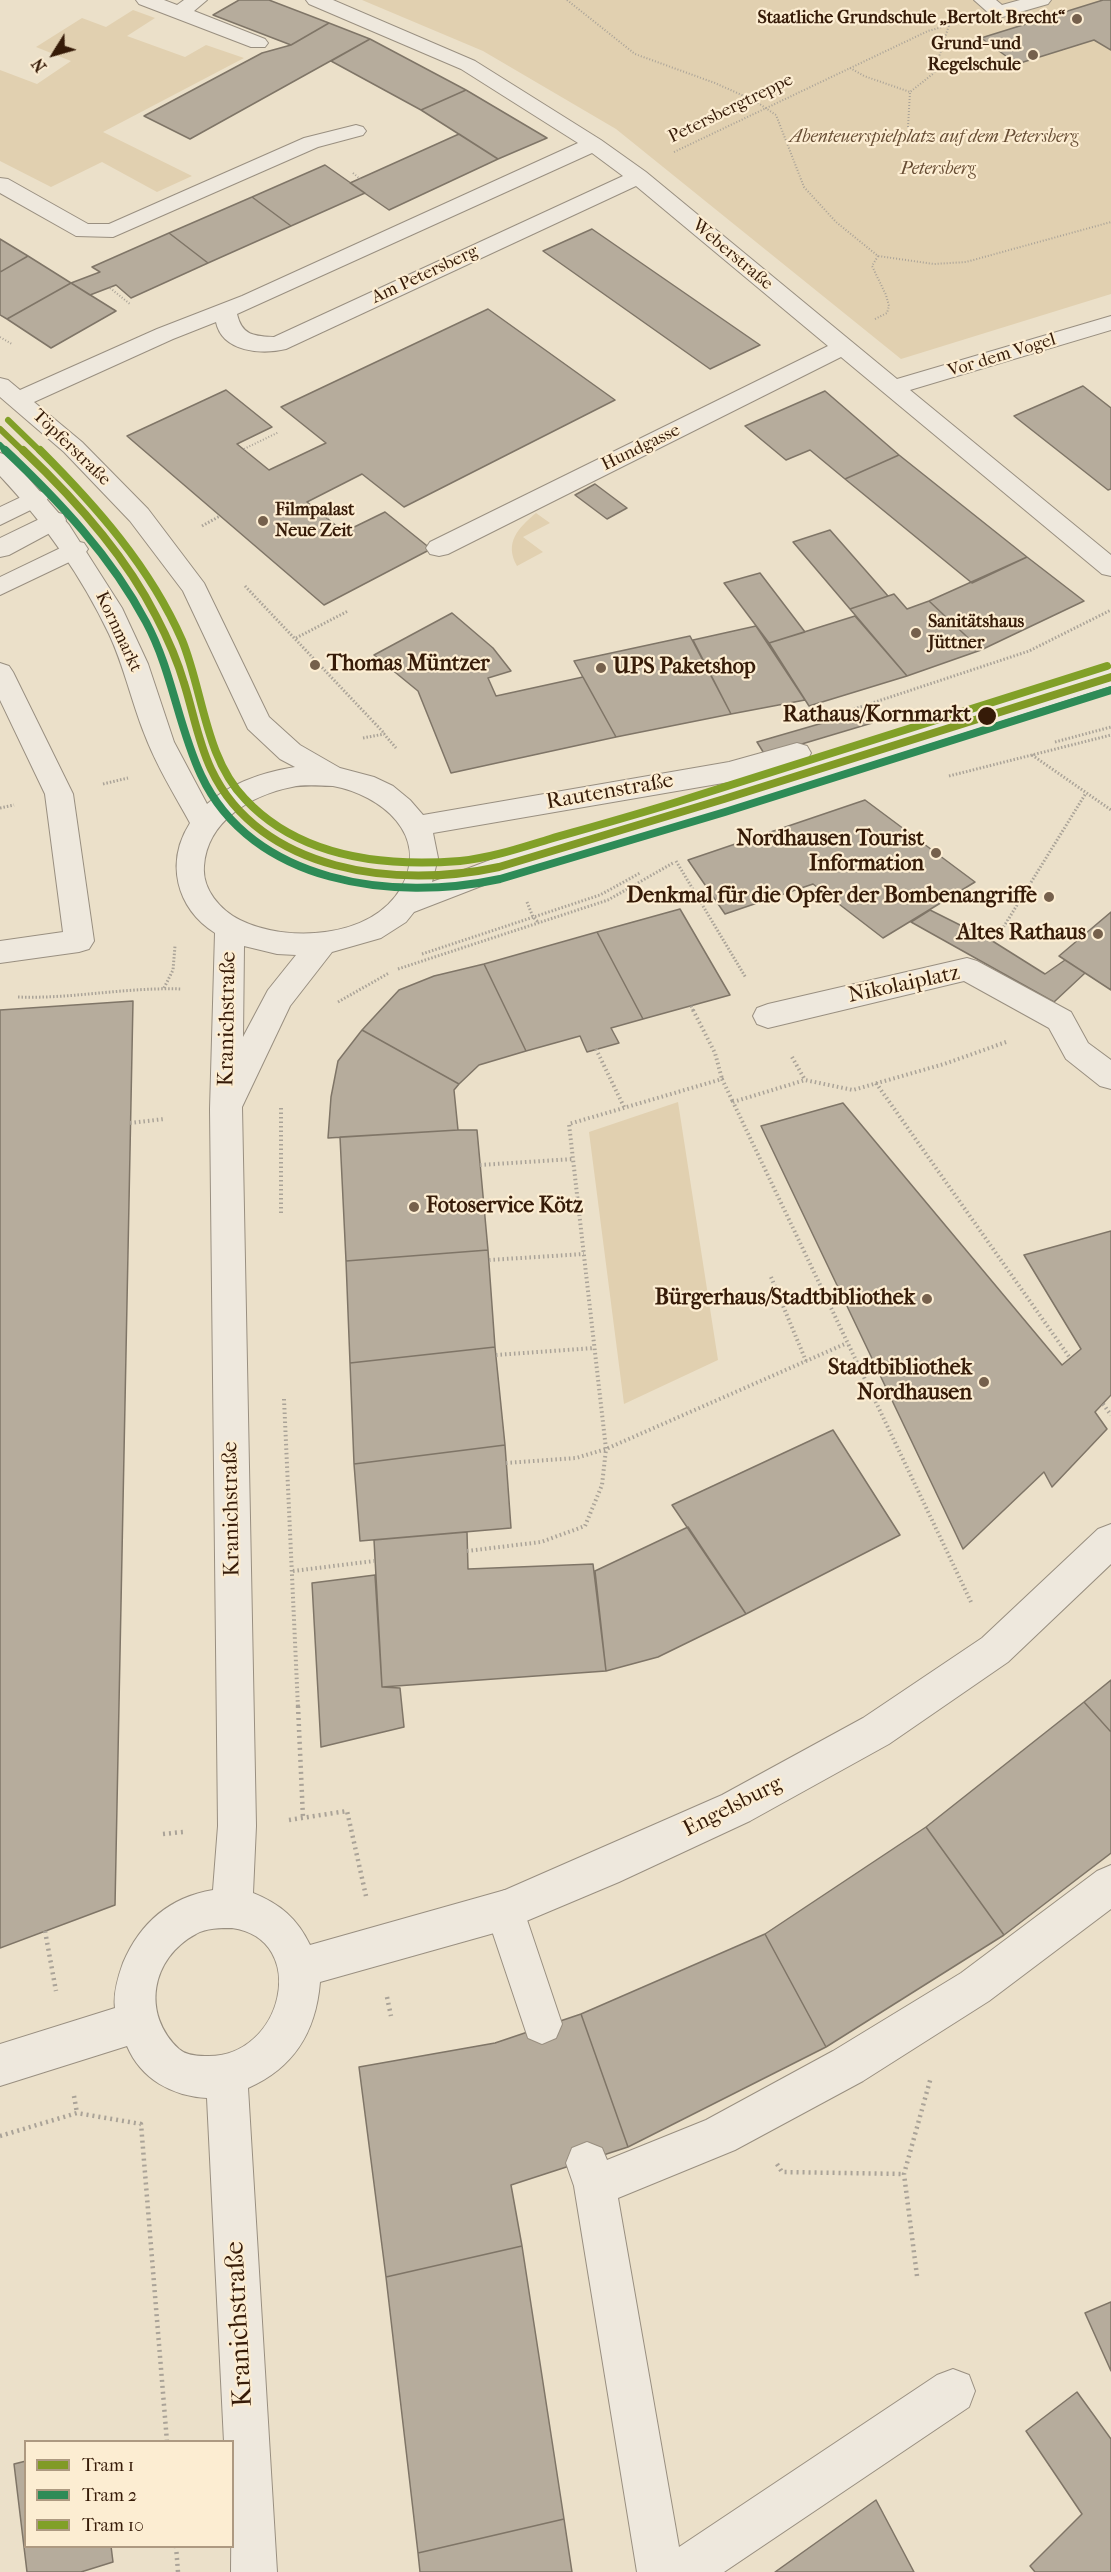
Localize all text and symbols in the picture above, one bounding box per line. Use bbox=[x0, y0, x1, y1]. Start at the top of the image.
place label: Staatliche Grundschule „Bertolt Brecht“ bbox=[757, 8, 1065, 30]
marker: Staatliche Grundschule „Bertolt Brecht“ bbox=[1070, 12, 1084, 26]
north arrow bbox=[24, 24, 84, 84]
place label: Grund- und Regelschule bbox=[928, 34, 1021, 76]
marker: Grund- und Regelschule bbox=[1026, 48, 1040, 62]
text: N bbox=[28, 55, 50, 76]
street label: Petersbergtreppe bbox=[665, 69, 797, 149]
park label: Abenteuerspielplatz auf dem Petersberg bbox=[790, 127, 1078, 149]
park label: Petersberg bbox=[900, 159, 976, 181]
street label: Weberstraße bbox=[687, 215, 777, 295]
street label: Am Petersberg bbox=[368, 241, 482, 309]
street label: Vor dem Vogel bbox=[945, 329, 1059, 383]
street label: Töpferstraße bbox=[27, 405, 115, 491]
street label: Hundgasse bbox=[598, 420, 684, 476]
place label: Filmpalast Neue Zeit bbox=[275, 500, 354, 542]
marker: Filmpalast Neue Zeit bbox=[256, 514, 270, 528]
street label: Kornmarkt bbox=[90, 588, 146, 676]
place label: Sanitätshaus Jüttner bbox=[928, 612, 1024, 654]
marker: Sanitätshaus Jüttner bbox=[909, 626, 923, 640]
place label: Thomas Müntzer bbox=[327, 652, 490, 678]
place label: UPS Paketshop bbox=[613, 655, 756, 681]
marker: Thomas Müntzer bbox=[308, 658, 322, 672]
marker: UPS Paketshop bbox=[594, 661, 608, 675]
place label: Rathaus/Kornmarkt bbox=[783, 703, 971, 729]
marker: Rathaus/Kornmarkt bbox=[976, 705, 998, 727]
street label: Rautenstraße bbox=[544, 768, 676, 816]
place label: Nordhausen Tourist Information bbox=[736, 827, 924, 878]
marker: Nordhausen Tourist Information bbox=[929, 846, 943, 860]
place label: Denkmal für die Opfer der Bombenangriffe bbox=[627, 884, 1037, 910]
marker: Denkmal für die Opfer der Bombenangriffe bbox=[1042, 890, 1056, 904]
place label: Altes Rathaus bbox=[957, 921, 1086, 947]
marker: Altes Rathaus bbox=[1091, 927, 1105, 941]
street label: Kranichstraße bbox=[214, 951, 242, 1087]
street label: Nikolaiplatz bbox=[846, 960, 962, 1010]
place label: Fotoservice Kötz bbox=[426, 1194, 583, 1220]
marker: Fotoservice Kötz bbox=[407, 1200, 421, 1214]
place label: Bürgerhaus/Stadtbibliothek bbox=[655, 1286, 915, 1312]
marker: Bürgerhaus/Stadtbibliothek bbox=[920, 1292, 934, 1306]
place label: Stadtbibliothek Nordhausen bbox=[828, 1356, 972, 1408]
marker: Stadtbibliothek Nordhausen bbox=[977, 1375, 991, 1389]
street label: Kranichstraße bbox=[218, 1441, 246, 1577]
street label: Engelsburg bbox=[679, 1771, 787, 1843]
street label: Kranichstraße bbox=[219, 2240, 261, 2408]
legend bbox=[24, 2440, 234, 2548]
text: Tram 1 bbox=[82, 2455, 134, 2476]
text: Tram 2 bbox=[82, 2485, 137, 2506]
text: Tram 10 bbox=[82, 2515, 144, 2536]

